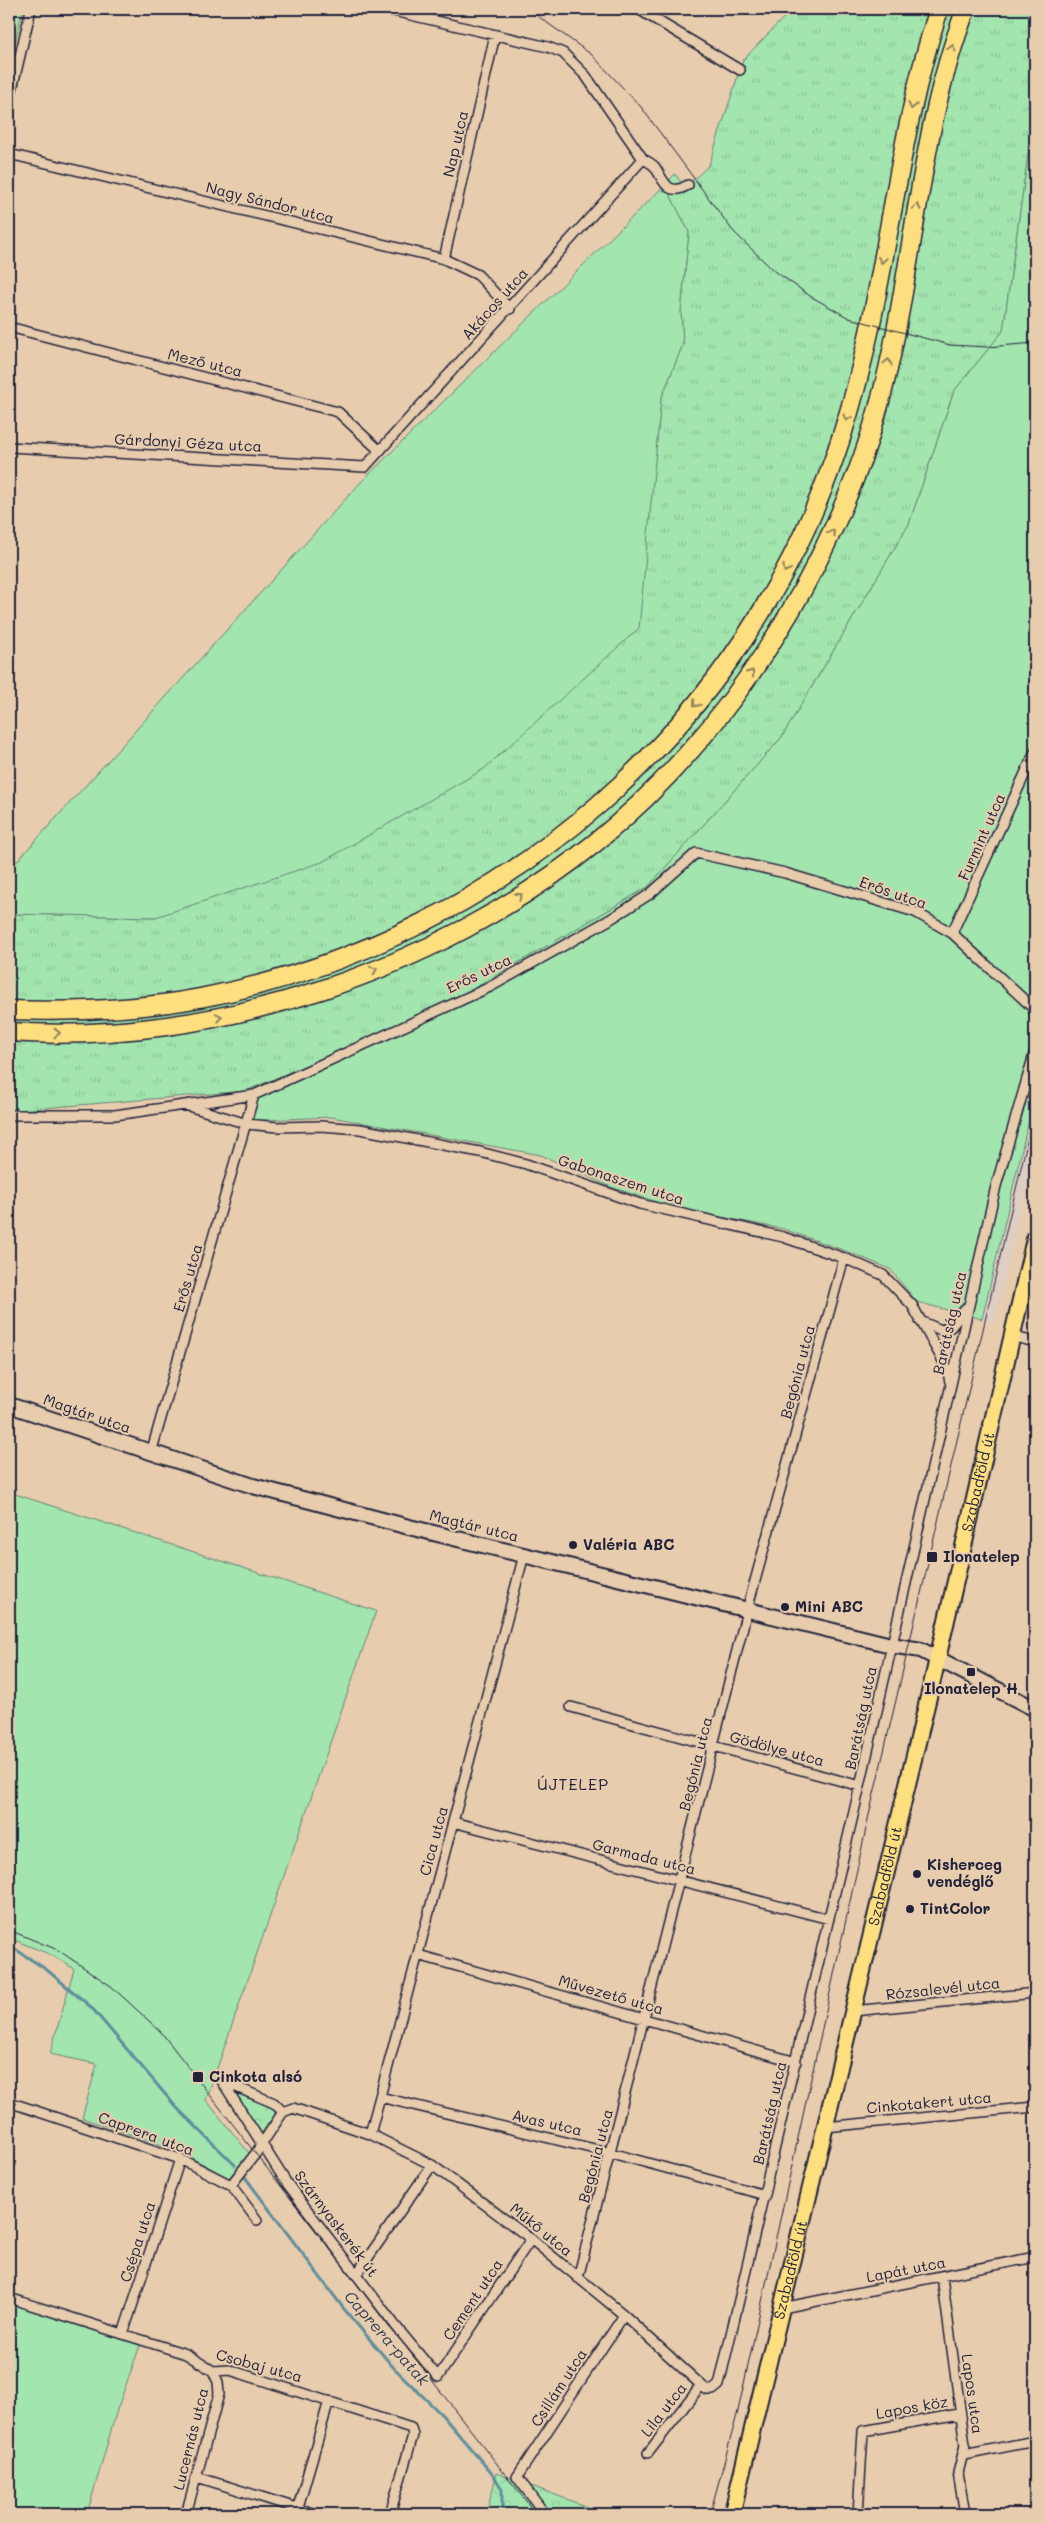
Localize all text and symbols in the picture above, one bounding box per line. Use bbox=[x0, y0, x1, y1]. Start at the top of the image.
one-way arrow bbox=[947, 45, 957, 53]
one-way arrow bbox=[907, 102, 917, 111]
street label: Nap utca bbox=[438, 109, 472, 179]
street label: Nagy Sándor utca bbox=[204, 176, 336, 228]
one-way arrow bbox=[912, 202, 922, 211]
one-way arrow bbox=[878, 255, 888, 264]
street label: Akácos utca bbox=[457, 263, 532, 344]
street label: Mező utca bbox=[166, 343, 245, 381]
one-way arrow bbox=[882, 358, 892, 367]
one-way arrow bbox=[843, 414, 853, 422]
street label: Gárdonyi Géza utca bbox=[114, 428, 262, 456]
one-way arrow bbox=[825, 529, 836, 538]
one-way arrow bbox=[782, 563, 792, 572]
one-way arrow bbox=[745, 670, 753, 679]
one-way arrow bbox=[694, 698, 702, 707]
street label: Furmint utca bbox=[953, 790, 1009, 883]
street label: Erős utca bbox=[857, 871, 930, 913]
one-way arrow bbox=[513, 893, 522, 902]
street label: Erős utca bbox=[443, 949, 514, 997]
one-way arrow bbox=[369, 966, 378, 976]
one-way arrow bbox=[215, 1012, 223, 1023]
one-way arrow bbox=[54, 1028, 62, 1038]
street label: Gabonaszem utca bbox=[556, 1149, 687, 1209]
street label: Erős utca bbox=[168, 1241, 206, 1314]
street label: Barátság utca bbox=[927, 1269, 971, 1376]
street label: Begónia utca bbox=[775, 1323, 819, 1421]
street label: Magtár utca bbox=[41, 1389, 134, 1437]
street label: Szabadföld út bbox=[956, 1430, 999, 1534]
street label: Magtár utca bbox=[428, 1504, 521, 1546]
place label: Valéria ABC bbox=[583, 1534, 674, 1554]
marker: Valéria ABC bbox=[567, 1539, 579, 1551]
place label: Ilonatelep bbox=[943, 1546, 1020, 1566]
marker: Ilonatelep bbox=[925, 1550, 939, 1564]
place label: Mini ABC bbox=[795, 1596, 863, 1616]
marker: Mini ABC bbox=[779, 1601, 791, 1613]
street label: Barátság utca bbox=[839, 1664, 881, 1771]
marker: Ilonatelep H bbox=[965, 1666, 977, 1678]
place label: Ilonatelep H bbox=[924, 1678, 1018, 1698]
street label: Begónia utca bbox=[674, 1715, 716, 1813]
street label: Gödölye utca bbox=[728, 1726, 827, 1770]
district label: ÚJTELEP bbox=[537, 1773, 609, 1794]
street label: Cica utca bbox=[414, 1804, 452, 1878]
street label: Szabadföld út bbox=[863, 1824, 906, 1928]
street label: Garmada utca bbox=[590, 1834, 698, 1879]
place label: Kisherceg vendéglő bbox=[927, 1854, 1002, 1891]
marker: Kisherceg vendéglő bbox=[911, 1868, 923, 1880]
place label: TintColor bbox=[920, 1898, 991, 1918]
marker: TintColor bbox=[904, 1903, 916, 1915]
street label: Művezető utca bbox=[556, 1970, 666, 2019]
street label: Rózsalevél utca bbox=[885, 1972, 1001, 2004]
street label: Barátság utca bbox=[747, 2059, 791, 2166]
place label: Cinkota alsó bbox=[209, 2066, 302, 2086]
marker: Cinkota alsó bbox=[191, 2070, 205, 2084]
street label: Cinkotakert utca bbox=[865, 2087, 992, 2117]
street label: Avas utca bbox=[510, 2104, 584, 2140]
street label: Caprera utca bbox=[96, 2106, 197, 2160]
street label: Begónia utca bbox=[573, 2107, 617, 2205]
street label: Szárnyaskerék út bbox=[290, 2166, 383, 2281]
street label: Műkő utca bbox=[506, 2198, 577, 2261]
street label: Csépa utca bbox=[115, 2199, 159, 2285]
street label: Szabadföld út bbox=[768, 2218, 811, 2321]
street label: Lapát utca bbox=[865, 2252, 947, 2286]
street label: Cement utca bbox=[438, 2255, 507, 2344]
water label: Caprera-patak bbox=[340, 2286, 435, 2390]
street label: Csobaj utca bbox=[214, 2344, 305, 2386]
street label: Csillám utca bbox=[525, 2345, 591, 2430]
street label: Lapos utca bbox=[957, 2353, 988, 2435]
street label: Lila utca bbox=[636, 2378, 691, 2441]
street label: Lucernás utca bbox=[168, 2386, 212, 2492]
street label: Lapos köz bbox=[874, 2391, 949, 2423]

